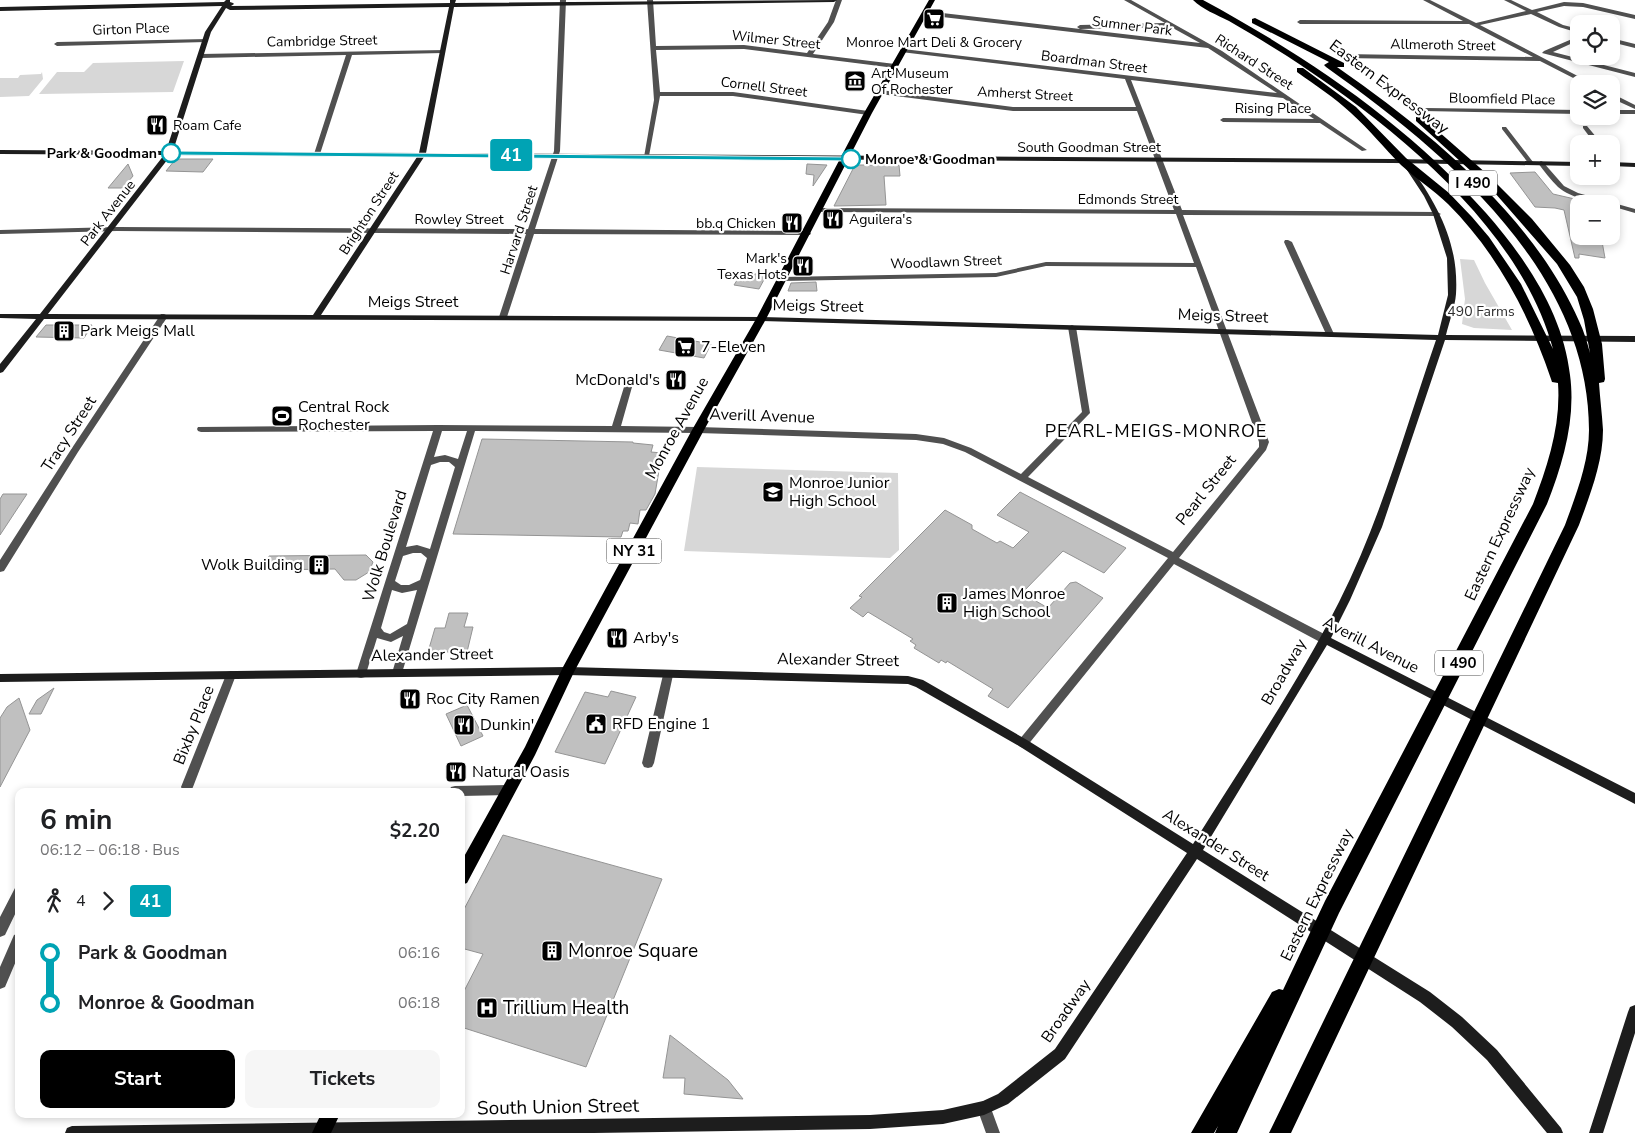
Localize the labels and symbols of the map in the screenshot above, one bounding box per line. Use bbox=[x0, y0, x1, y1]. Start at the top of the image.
supermarket icon: Monroe Mart Deli & Grocery bbox=[922, 7, 946, 31]
street label: Sumner Park bbox=[1091, 12, 1174, 40]
street label: Girton Place bbox=[92, 18, 170, 40]
street label: Wilmer Street bbox=[731, 26, 821, 54]
street label: Richard Street bbox=[1211, 30, 1297, 94]
street label: Cambridge Street bbox=[267, 31, 378, 51]
place label: Monroe Mart Deli & Grocery bbox=[846, 33, 1023, 52]
street label: Eastern Expressway bbox=[1325, 35, 1454, 140]
street label: Allmeroth Street bbox=[1390, 35, 1496, 55]
street label: Boardman Street bbox=[1040, 46, 1148, 78]
place label: Art Museum Of Rochester bbox=[871, 64, 953, 99]
museum icon: Art Museum Of Rochester bbox=[843, 69, 867, 93]
street label: Cornell Street bbox=[720, 72, 809, 102]
street label: Amherst Street bbox=[977, 82, 1073, 106]
street label: Bloomfield Place bbox=[1449, 89, 1555, 109]
street label: Rising Place bbox=[1235, 99, 1311, 118]
restaurant icon: Roam Cafe bbox=[145, 113, 169, 137]
place label: Roam Cafe bbox=[173, 116, 242, 135]
street label: South Goodman Street bbox=[1017, 138, 1161, 157]
line badge: 41 bbox=[488, 139, 534, 171]
marker: Park & Goodman bbox=[161, 143, 181, 163]
place label: Park & Goodman bbox=[47, 144, 157, 163]
marker: Monroe & Goodman bbox=[841, 149, 861, 169]
place label: Monroe & Goodman bbox=[865, 150, 995, 169]
street label: Brighton Street bbox=[335, 167, 403, 259]
road number: I 490 bbox=[1449, 170, 1497, 196]
street label: Park Avenue bbox=[76, 176, 140, 250]
street label: Harvard Street bbox=[496, 183, 542, 277]
street label: Edmonds Street bbox=[1078, 190, 1178, 209]
restaurant icon: Aguilera's bbox=[821, 207, 845, 231]
street label: Rowley Street bbox=[414, 210, 504, 229]
place label: Aguilera's bbox=[849, 210, 912, 229]
restaurant icon: bb.q Chicken bbox=[780, 211, 804, 235]
place label: bb.q Chicken bbox=[696, 214, 776, 233]
place label: Mark's Texas Hots bbox=[717, 249, 787, 284]
street label: Woodlawn Street bbox=[890, 251, 1002, 273]
restaurant icon: Mark's Texas Hots bbox=[791, 254, 815, 278]
street label: Meigs Street bbox=[368, 291, 459, 313]
street label: Meigs Street bbox=[772, 294, 864, 318]
park label: 490 Farms bbox=[1447, 302, 1515, 321]
street label: Meigs Street bbox=[1177, 303, 1269, 329]
building icon: Park Meigs Mall bbox=[52, 319, 76, 343]
place label: Park Meigs Mall bbox=[80, 320, 195, 342]
supermarket icon: 7-Eleven bbox=[673, 335, 697, 359]
place label: 7-Eleven bbox=[701, 336, 766, 358]
restaurant icon: McDonald's bbox=[664, 368, 688, 392]
place label: McDonald's bbox=[575, 369, 660, 391]
street label: Monroe Avenue bbox=[640, 373, 714, 483]
street label: Tracy Street bbox=[36, 392, 102, 476]
place label: Central Rock Rochester bbox=[298, 396, 390, 436]
street label: Averill Avenue bbox=[709, 403, 815, 429]
sports icon: Central Rock Rochester bbox=[270, 404, 294, 428]
district label: PEARL-MEIGS-MONROE bbox=[1045, 419, 1267, 443]
street label: Pearl Street bbox=[1171, 450, 1242, 530]
street label: Eastern Expressway bbox=[1459, 463, 1541, 604]
place label: Monroe Junior High School bbox=[789, 472, 890, 512]
school or university icon: Monroe Junior High School bbox=[761, 480, 785, 504]
street label: Wolk Boulevard bbox=[358, 487, 412, 605]
road number: NY 31 bbox=[606, 538, 662, 564]
building icon: Wolk Building bbox=[307, 553, 331, 577]
place label: Wolk Building bbox=[201, 554, 303, 576]
place label: James Monroe High School bbox=[962, 583, 1065, 623]
building icon: James Monroe High School bbox=[935, 591, 959, 615]
street label: Averill Avenue bbox=[1319, 611, 1423, 679]
restaurant icon: Arby's bbox=[605, 626, 629, 650]
place label: Arby's bbox=[633, 627, 679, 649]
street label: Broadway bbox=[1256, 634, 1312, 709]
street label: Alexander Street bbox=[371, 643, 494, 667]
street label: Alexander Street bbox=[777, 648, 900, 672]
road number: I 490 bbox=[1435, 650, 1483, 676]
street label: Bixby Place bbox=[168, 682, 220, 768]
restaurant icon: Roc City Ramen bbox=[398, 687, 422, 711]
place label: Roc City Ramen bbox=[426, 688, 540, 710]
public building icon: RFD Engine 1 bbox=[584, 712, 608, 736]
restaurant icon: Dunkin' bbox=[452, 713, 476, 737]
place label: RFD Engine 1 bbox=[612, 713, 710, 735]
place label: Dunkin' bbox=[480, 714, 534, 736]
restaurant icon: Natural Oasis bbox=[444, 760, 468, 784]
place label: Natural Oasis bbox=[472, 761, 570, 783]
street label: Alexander Street bbox=[1158, 803, 1274, 887]
street label: Eastern Expressway bbox=[1275, 824, 1359, 965]
place label: Monroe Square bbox=[568, 938, 698, 964]
building icon: Monroe Square bbox=[540, 939, 564, 963]
street label: Broadway bbox=[1036, 974, 1096, 1047]
place label: Trillium Health bbox=[503, 995, 629, 1021]
hospital icon: Trillium Health bbox=[475, 996, 499, 1020]
street label: South Union Street bbox=[477, 1093, 640, 1121]

